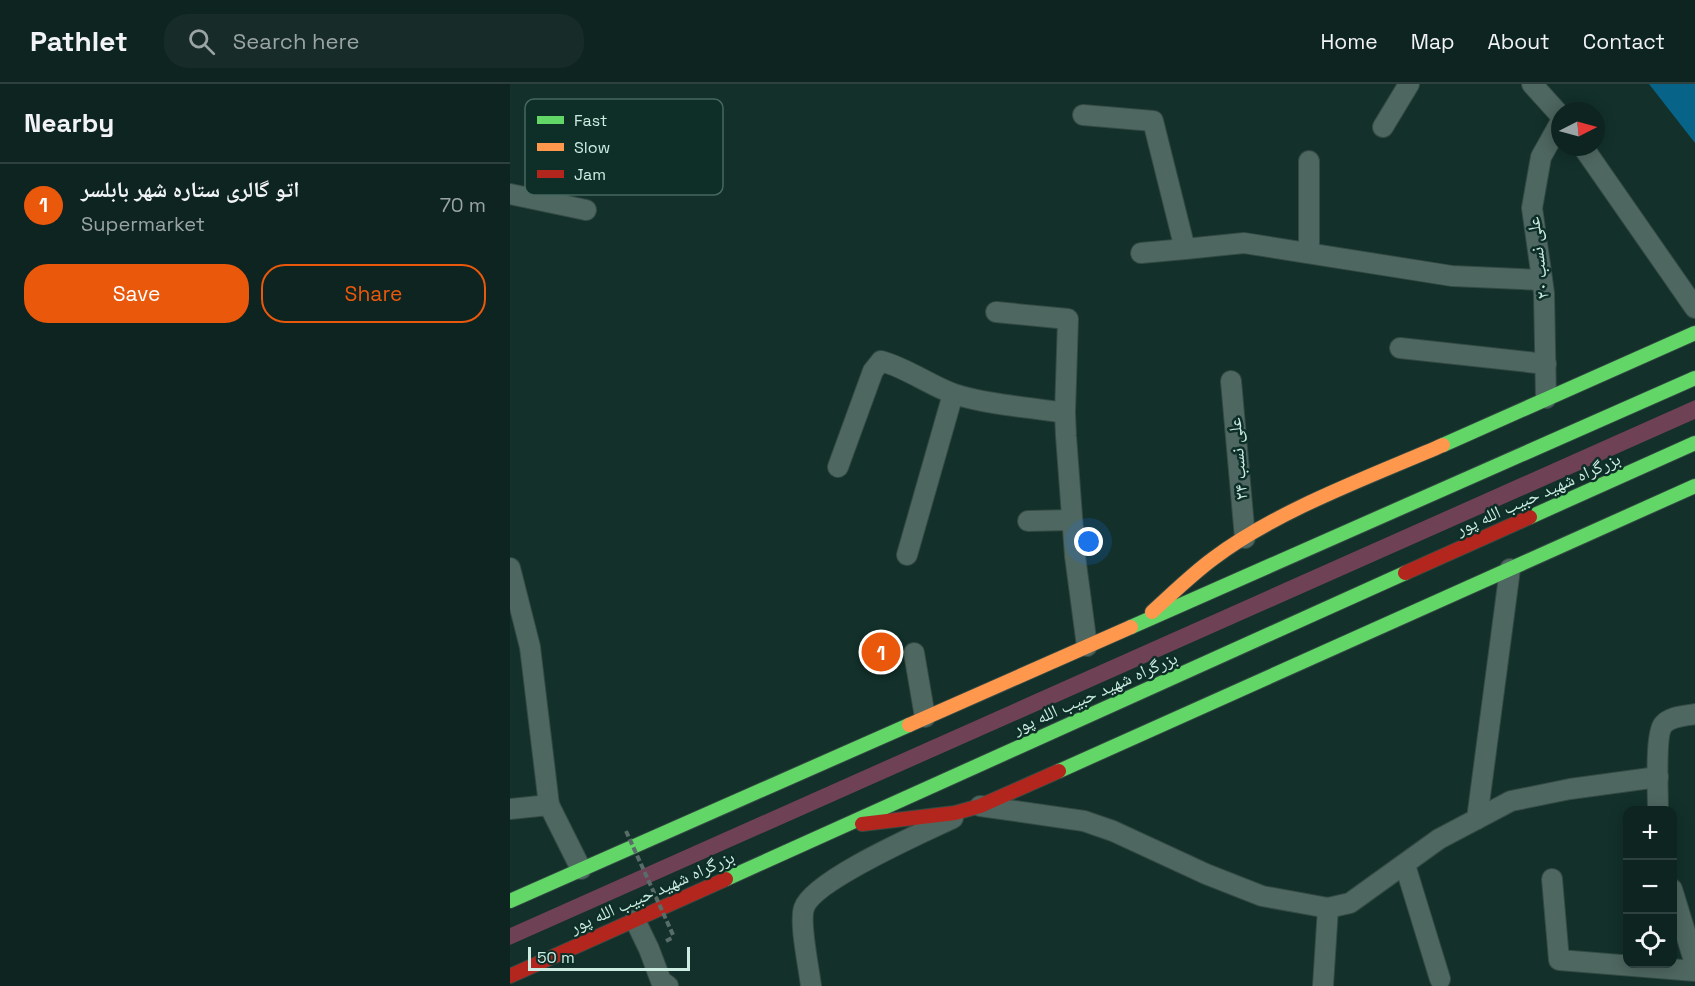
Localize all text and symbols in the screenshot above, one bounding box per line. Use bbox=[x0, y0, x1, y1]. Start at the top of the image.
search box bbox=[164, 14, 584, 68]
text: Pathlet bbox=[30, 23, 128, 59]
icon: search bbox=[185, 25, 218, 58]
text: Search here bbox=[233, 27, 360, 55]
text: Home bbox=[1320, 28, 1378, 55]
text: Map bbox=[1411, 28, 1455, 55]
text: About bbox=[1488, 28, 1550, 55]
text: Contact bbox=[1583, 28, 1665, 55]
legend bbox=[525, 99, 723, 195]
north arrow bbox=[1551, 102, 1605, 156]
text: Nearby bbox=[24, 106, 114, 140]
text: Fast bbox=[574, 110, 607, 131]
text: Slow bbox=[574, 137, 610, 158]
text: Jam bbox=[574, 164, 606, 185]
text: اتو گالری ستاره شهر بابلسر bbox=[81, 175, 299, 203]
text: 1 bbox=[39, 192, 48, 218]
text: 70 m bbox=[440, 192, 486, 218]
text: Supermarket bbox=[81, 211, 205, 237]
street label: علی نسب ۲۰ bbox=[1521, 216, 1554, 301]
button: Save bbox=[24, 264, 249, 323]
button: Share bbox=[261, 264, 486, 323]
street label: علی نسب ۲۴ bbox=[1222, 417, 1253, 501]
street label: بزرگراه شهید حبیب الله پور bbox=[1451, 447, 1624, 541]
your location bbox=[1074, 527, 1103, 556]
pin: 1 bbox=[862, 630, 901, 674]
street label: بزرگراه شهید حبیب الله پور bbox=[1008, 646, 1181, 740]
map controls bbox=[1623, 806, 1677, 968]
button: + bbox=[1623, 806, 1677, 860]
street label: بزرگراه شهید حبیب الله پور bbox=[565, 845, 738, 939]
button: − bbox=[1623, 860, 1677, 914]
button: locate bbox=[1623, 914, 1677, 968]
scale bar bbox=[528, 944, 690, 972]
text: 50 m bbox=[537, 947, 575, 968]

